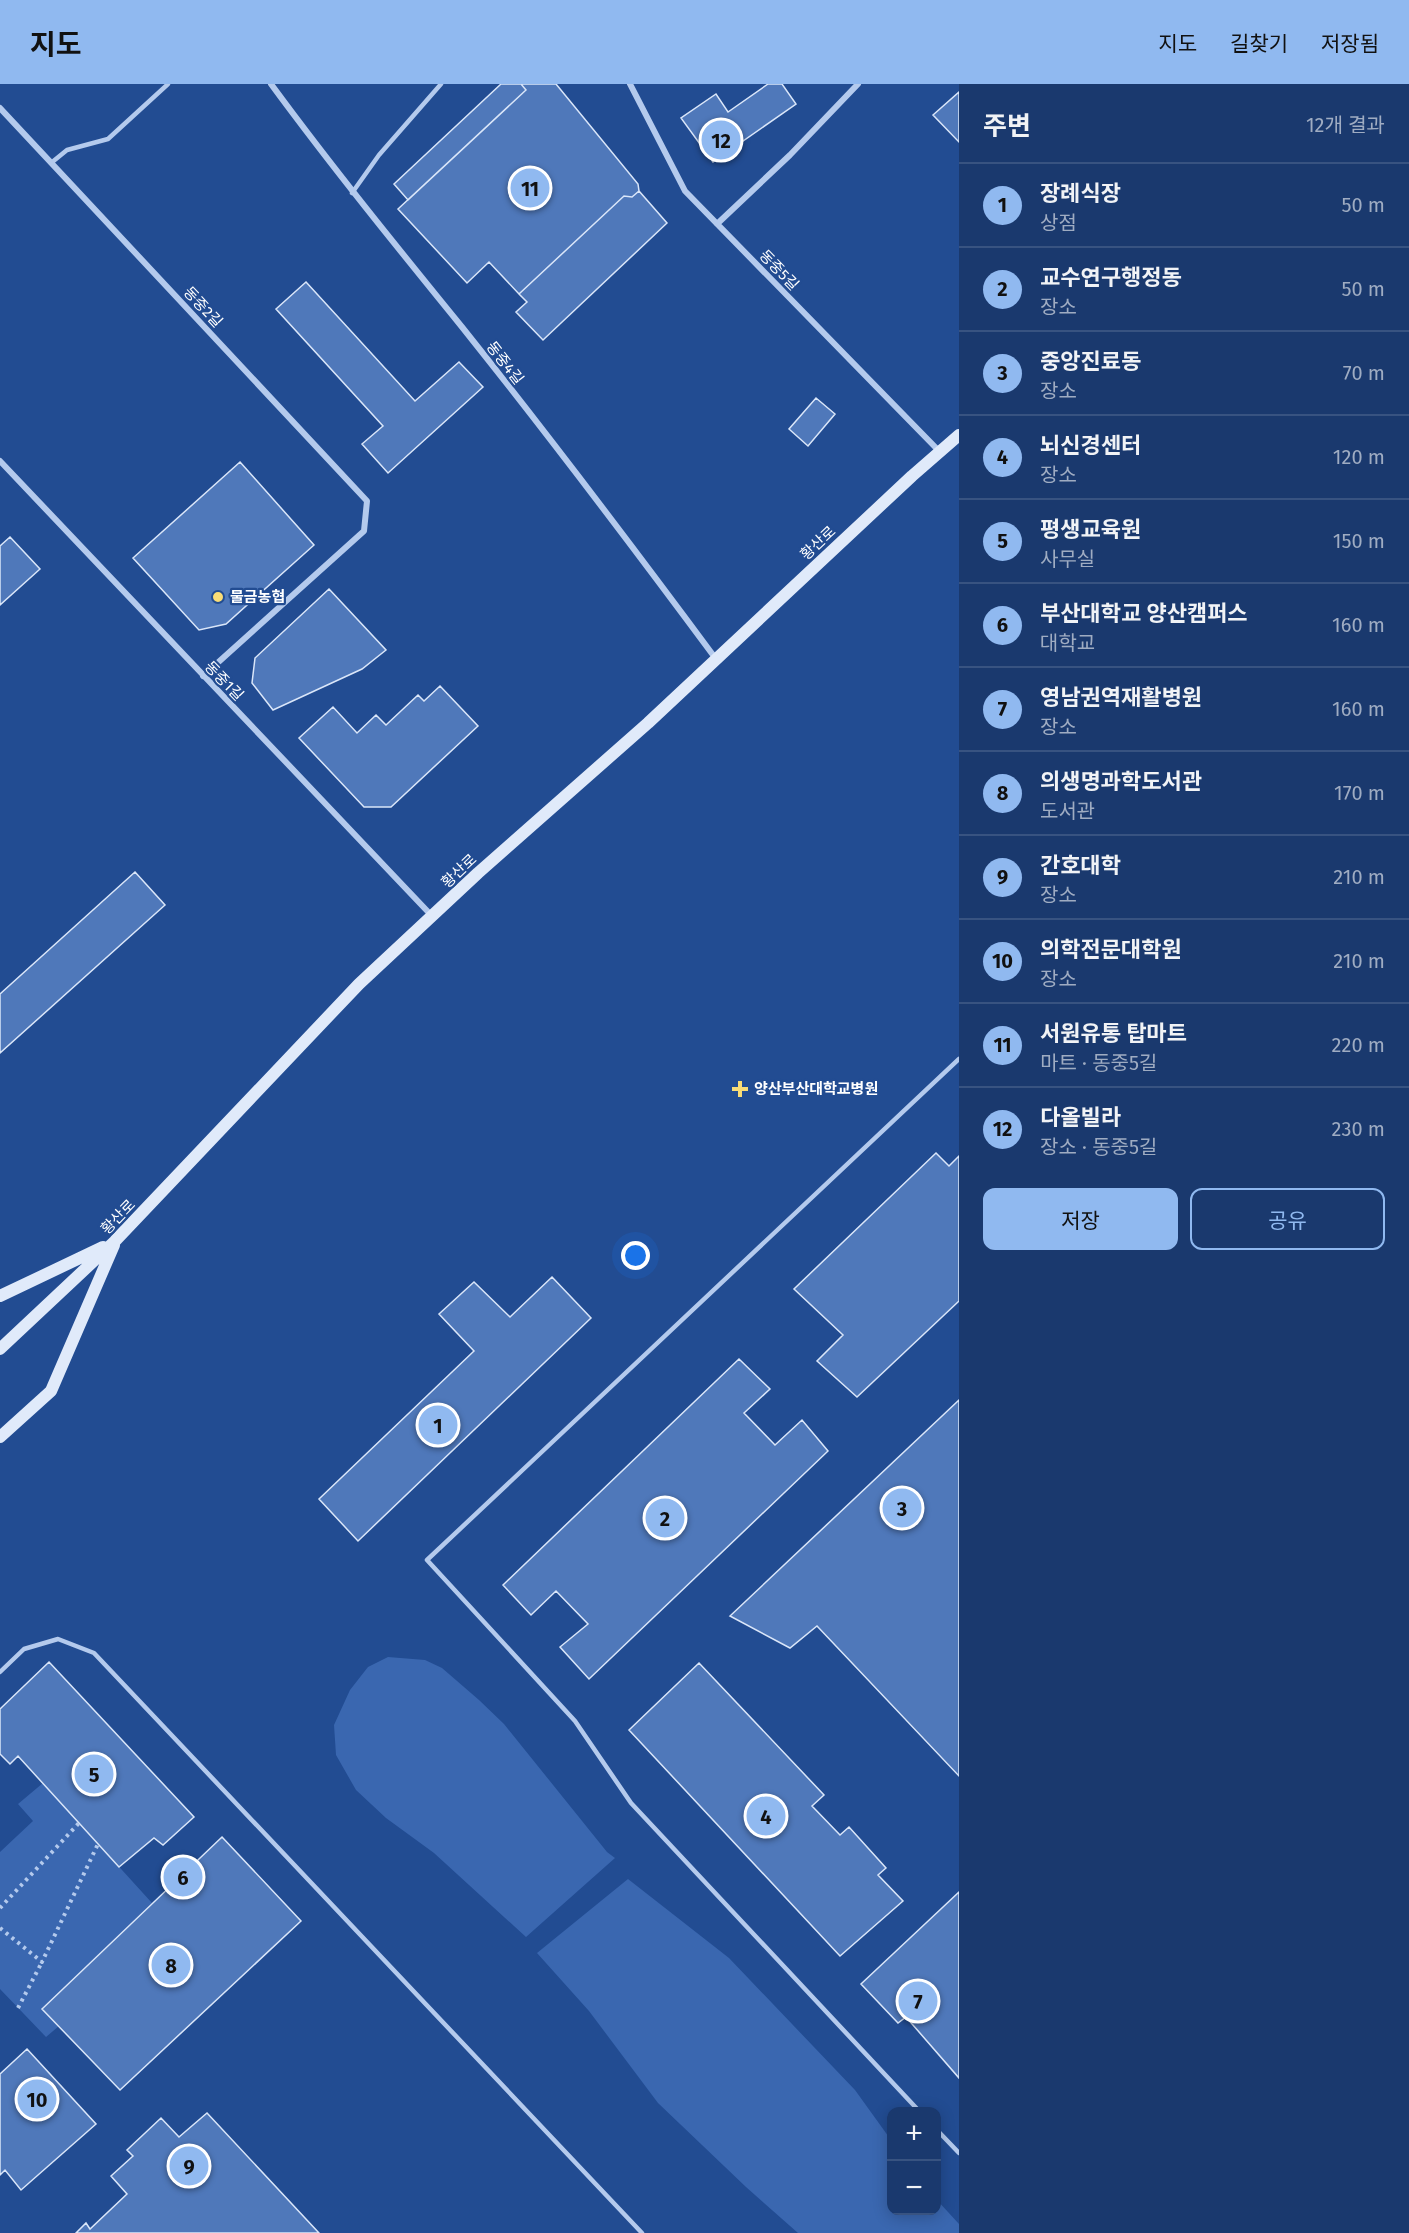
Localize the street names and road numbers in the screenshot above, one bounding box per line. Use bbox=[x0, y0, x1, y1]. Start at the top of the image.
street label: 동중5길 bbox=[756, 246, 802, 294]
street label: 동중2길 bbox=[180, 283, 226, 331]
street label: 동중4길 bbox=[483, 338, 527, 388]
street label: 황산로 bbox=[797, 522, 839, 564]
street label: 동중1길 bbox=[201, 658, 247, 704]
street label: 황산로 bbox=[438, 850, 480, 892]
street label: 황산로 bbox=[97, 1196, 139, 1238]

